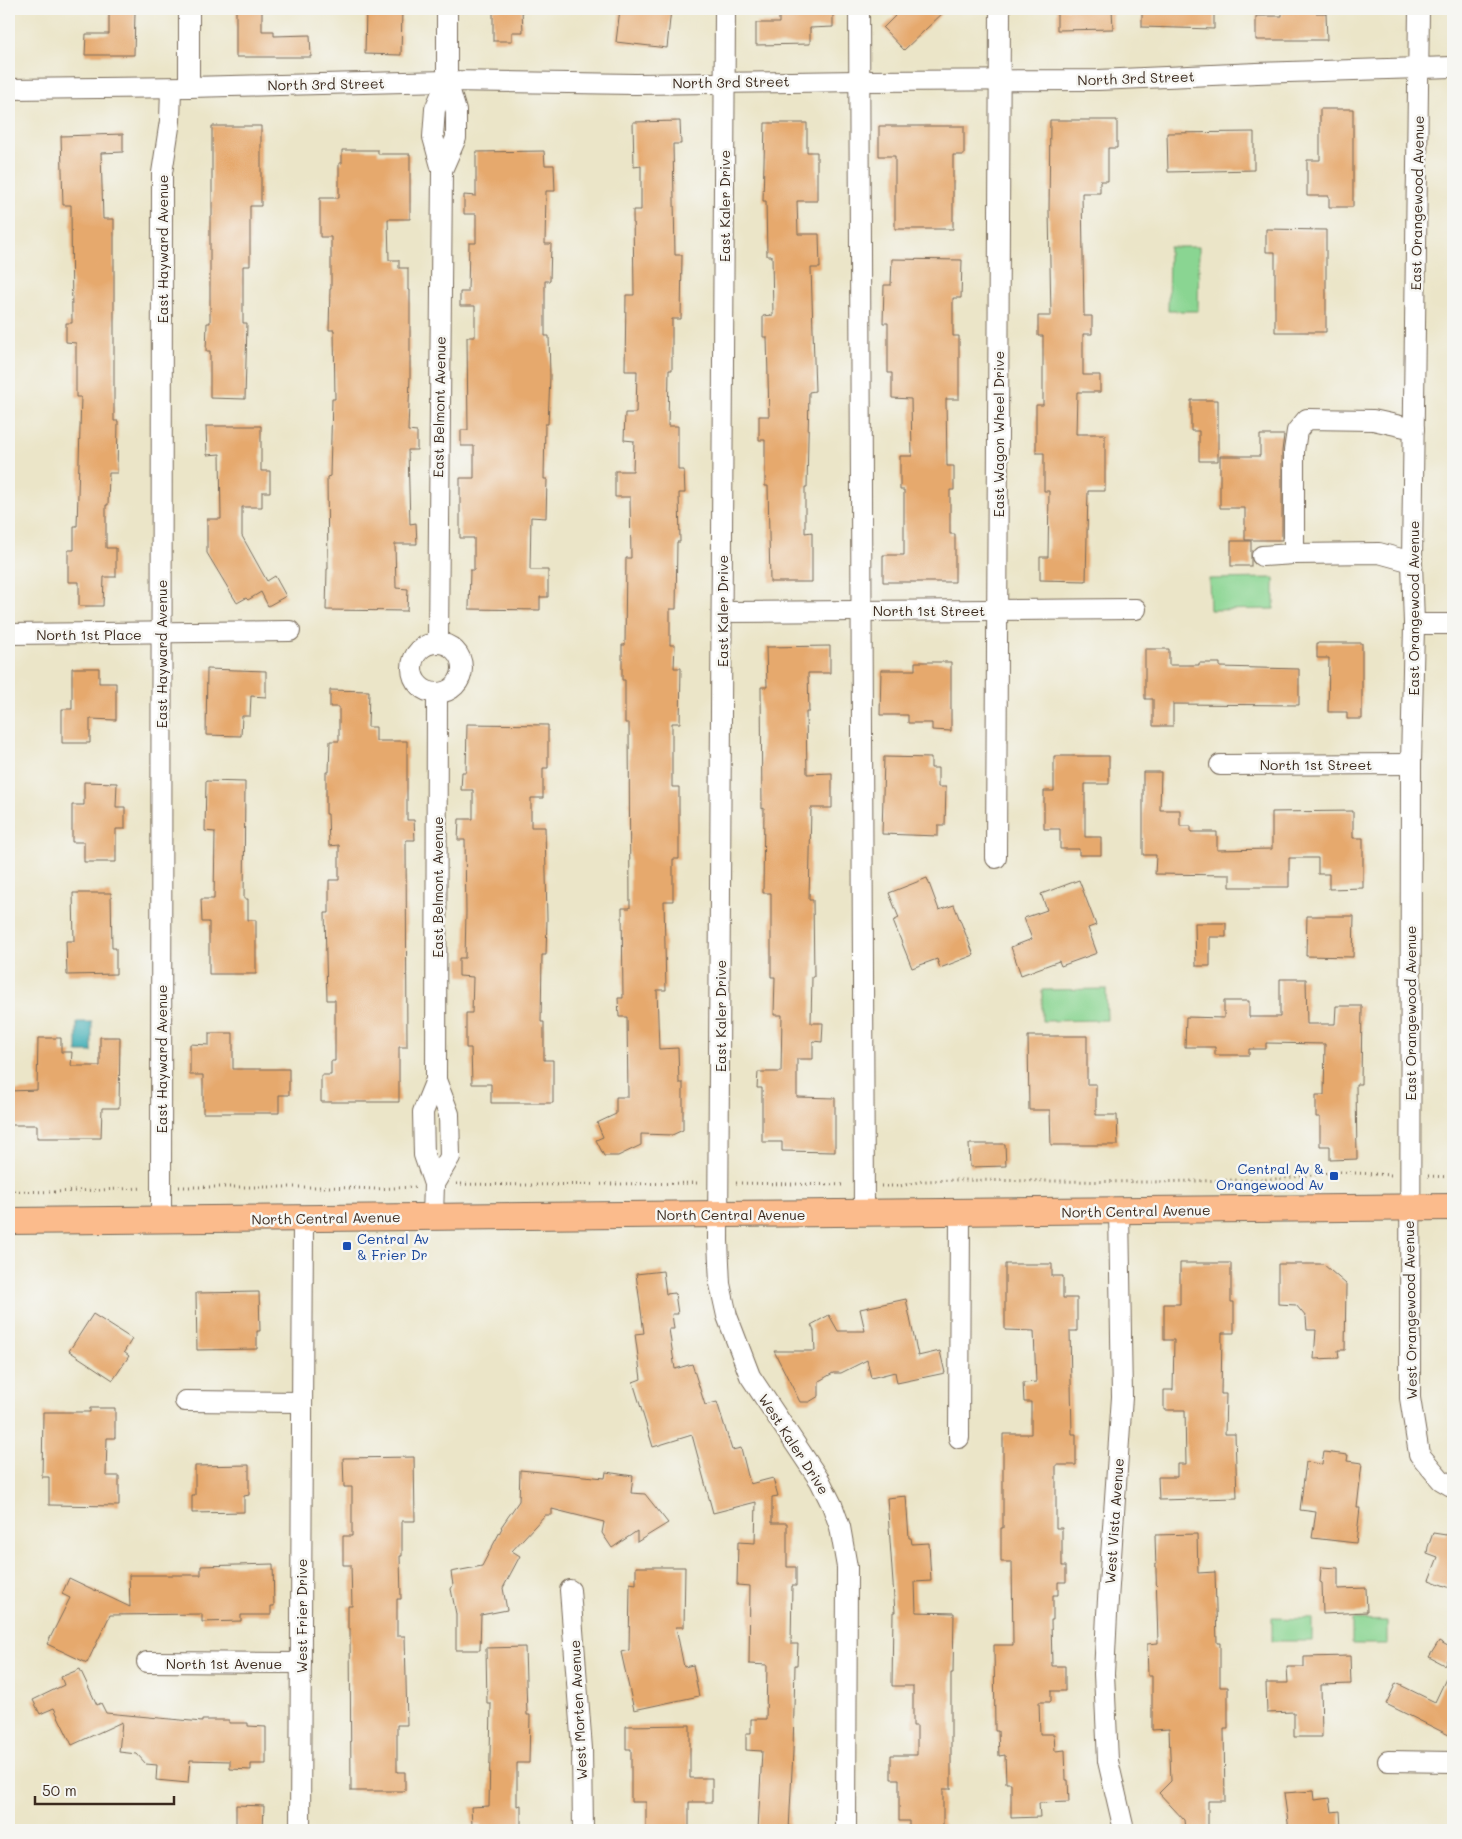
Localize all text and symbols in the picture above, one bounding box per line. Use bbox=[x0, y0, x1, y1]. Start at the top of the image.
street label: North 3rd Street bbox=[1077, 66, 1195, 90]
street label: North 3rd Street bbox=[672, 71, 790, 93]
street label: North 3rd Street bbox=[267, 73, 385, 95]
street label: East Orangewood Avenue bbox=[1406, 115, 1428, 291]
street label: East Kaler Drive bbox=[715, 150, 734, 262]
street label: East Hayward Avenue bbox=[153, 175, 172, 323]
street label: East Belmont Avenue bbox=[428, 336, 450, 478]
street label: East Wagon Wheel Drive bbox=[989, 351, 1008, 517]
street label: East Orangewood Avenue bbox=[1404, 521, 1423, 695]
street label: East Kaler Drive bbox=[713, 555, 732, 667]
street label: East Hayward Avenue bbox=[152, 580, 171, 728]
street label: North 1st Street bbox=[873, 601, 985, 620]
street label: North 1st Place bbox=[36, 625, 142, 644]
street label: North 1st Street bbox=[1260, 755, 1372, 774]
street label: East Belmont Avenue bbox=[428, 816, 447, 958]
street label: East Orangewood Avenue bbox=[1401, 926, 1420, 1100]
street label: East Kaler Drive bbox=[711, 960, 730, 1072]
street label: East Hayward Avenue bbox=[152, 985, 171, 1133]
place label: Central Av & Orangewood Av bbox=[1216, 1159, 1324, 1194]
marker: Central Av & Orangewood Av bbox=[1328, 1170, 1340, 1182]
street label: North Central Avenue bbox=[1061, 1200, 1211, 1222]
street label: North Central Avenue bbox=[657, 1205, 805, 1224]
street label: North Central Avenue bbox=[251, 1207, 401, 1229]
street label: West Orangewood Avenue bbox=[1399, 1220, 1421, 1400]
place label: Central Av & Frier Dr bbox=[357, 1229, 429, 1264]
marker: Central Av & Frier Dr bbox=[341, 1240, 353, 1252]
street label: West Kaler Drive bbox=[754, 1390, 834, 1498]
street label: West Vista Avenue bbox=[1100, 1457, 1128, 1585]
street label: West Frier Drive bbox=[292, 1559, 311, 1673]
street label: West Morten Avenue bbox=[565, 1639, 591, 1781]
street label: North 1st Avenue bbox=[166, 1654, 282, 1673]
scale bar bbox=[35, 1774, 174, 1806]
text: 50 m bbox=[42, 1780, 77, 1800]

